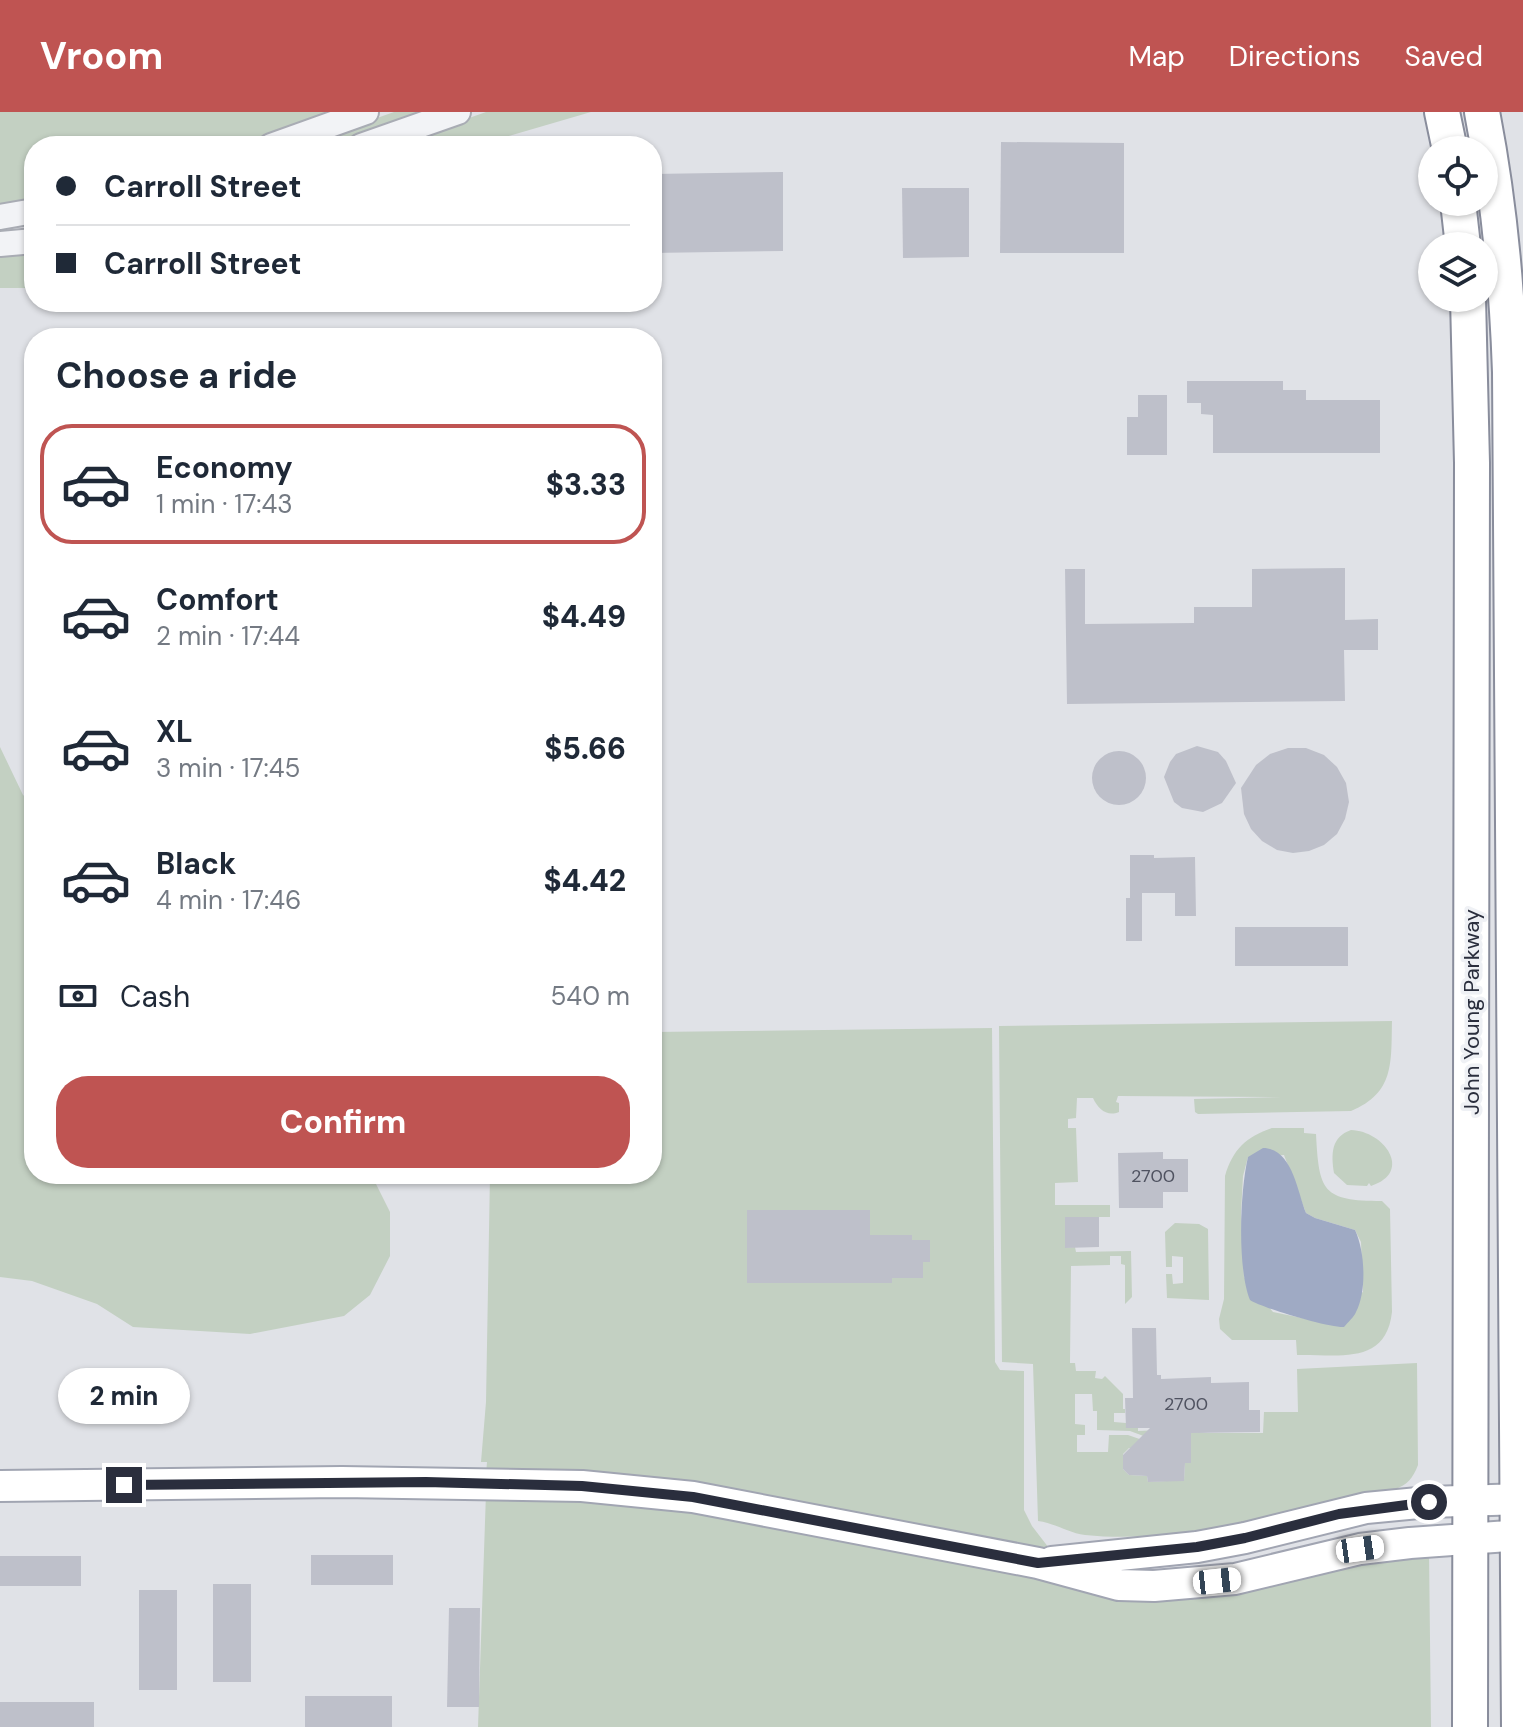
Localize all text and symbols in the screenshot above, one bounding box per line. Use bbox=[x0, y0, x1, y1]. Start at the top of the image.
text: Vroom bbox=[40, 31, 163, 81]
text: Map bbox=[1128, 38, 1185, 75]
text: Directions bbox=[1229, 38, 1361, 75]
text: Saved bbox=[1405, 38, 1483, 75]
map controls bbox=[1418, 136, 1498, 312]
button: locate bbox=[1418, 136, 1498, 216]
text: Carroll Street bbox=[104, 167, 301, 206]
button: layers bbox=[1418, 232, 1498, 312]
text: Carroll Street bbox=[104, 244, 301, 283]
text: Choose a ride bbox=[56, 352, 297, 399]
icon: car bbox=[60, 448, 132, 520]
text: Economy bbox=[156, 448, 293, 487]
text: $3.33 bbox=[546, 465, 626, 504]
text: 1 min · 17:43 bbox=[156, 487, 293, 521]
icon: car bbox=[60, 580, 132, 652]
text: Comfort bbox=[156, 580, 279, 619]
text: $4.49 bbox=[542, 597, 626, 636]
text: 2 min · 17:44 bbox=[156, 619, 300, 653]
icon: car bbox=[60, 712, 132, 784]
text: XL bbox=[156, 712, 193, 751]
text: $5.66 bbox=[544, 729, 626, 768]
text: 3 min · 17:45 bbox=[156, 751, 300, 785]
icon: car bbox=[60, 844, 132, 916]
text: Black bbox=[156, 844, 236, 883]
text: $4.42 bbox=[543, 861, 626, 900]
text: 4 min · 17:46 bbox=[156, 883, 301, 917]
street label: John Young Parkway bbox=[1457, 909, 1486, 1115]
icon: cash bbox=[56, 974, 100, 1018]
text: Cash bbox=[120, 977, 190, 1016]
text: 540 m bbox=[550, 979, 630, 1013]
button: Confirm bbox=[56, 1076, 630, 1168]
house number: 2700 bbox=[1131, 1164, 1175, 1188]
callout: 2 min bbox=[58, 1369, 190, 1425]
text: 2 min bbox=[89, 1379, 159, 1413]
house number: 2700 bbox=[1164, 1392, 1208, 1416]
route end bbox=[106, 1467, 142, 1503]
route start bbox=[1411, 1484, 1447, 1520]
car bbox=[1335, 1534, 1385, 1564]
car bbox=[1192, 1567, 1242, 1595]

